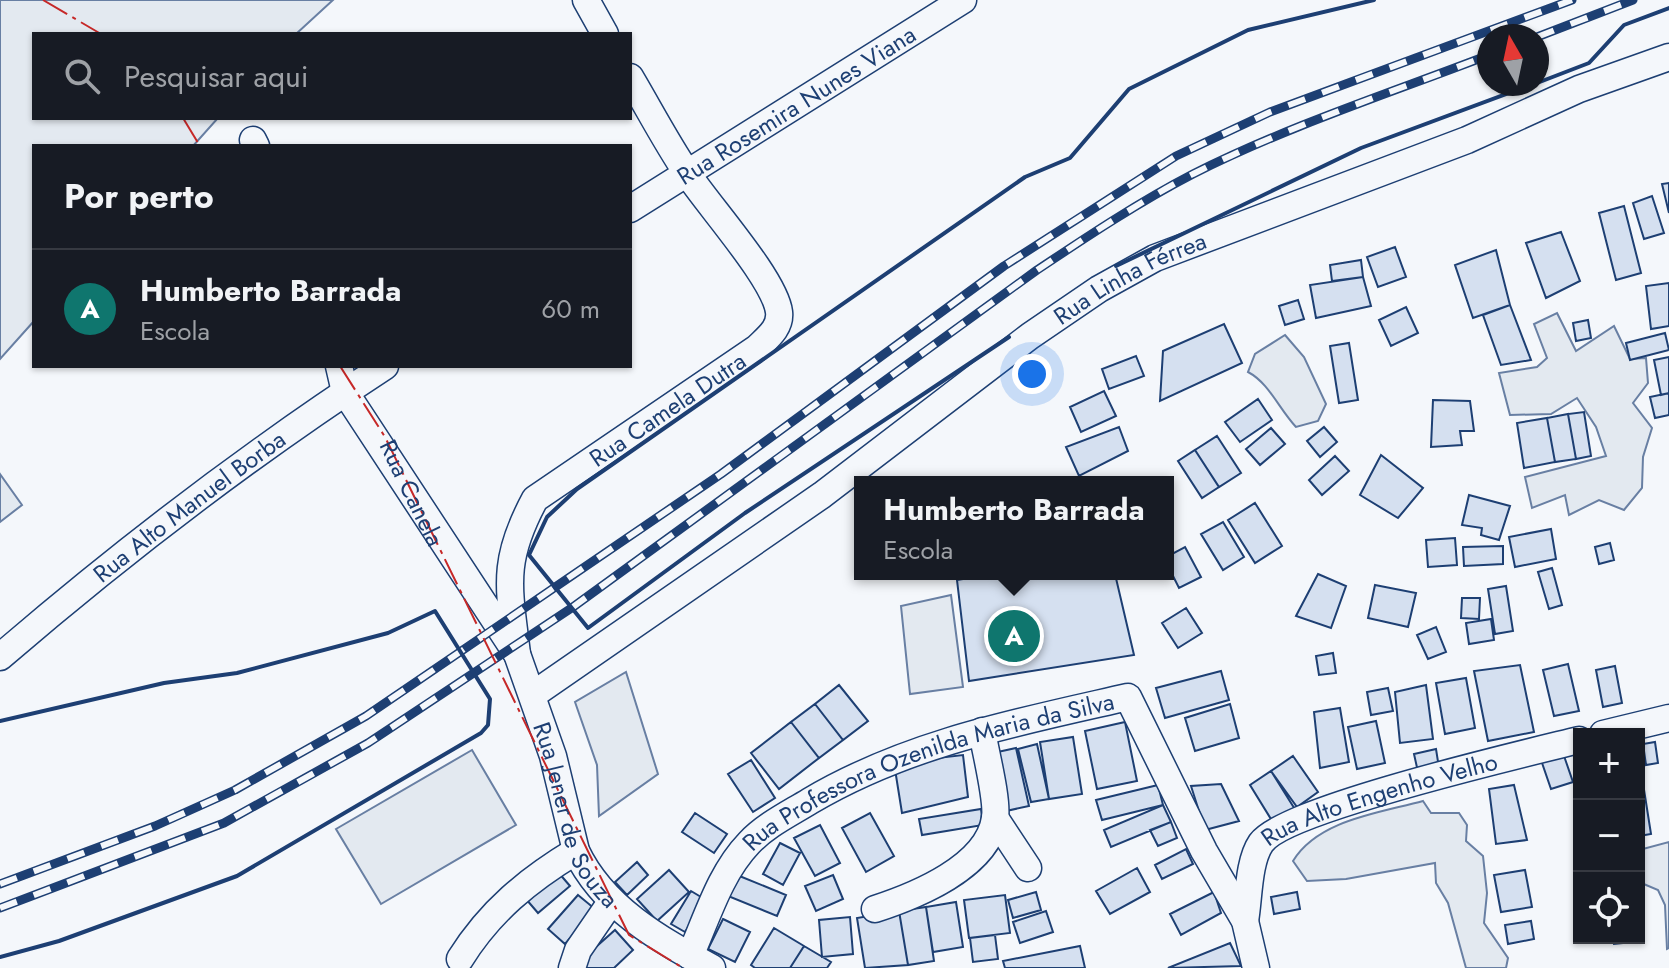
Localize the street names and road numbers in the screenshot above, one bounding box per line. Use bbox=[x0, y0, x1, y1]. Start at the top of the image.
street label: Rua Rosemira Nunes Viana bbox=[670, 17, 922, 193]
street label: Rua Linha Férrea bbox=[1046, 223, 1211, 333]
street label: Rua Camela Dutra bbox=[582, 343, 753, 475]
street label: Rua Alto Manuel Borba bbox=[85, 421, 292, 590]
street label: Rua Canela bbox=[371, 433, 453, 552]
street label: Rua Professora Ozenilda Maria da Silva bbox=[734, 683, 1117, 858]
street label: Rua Jener de Souza bbox=[525, 717, 627, 915]
street label: Rua Alto Engenho Velho bbox=[1253, 743, 1501, 854]

